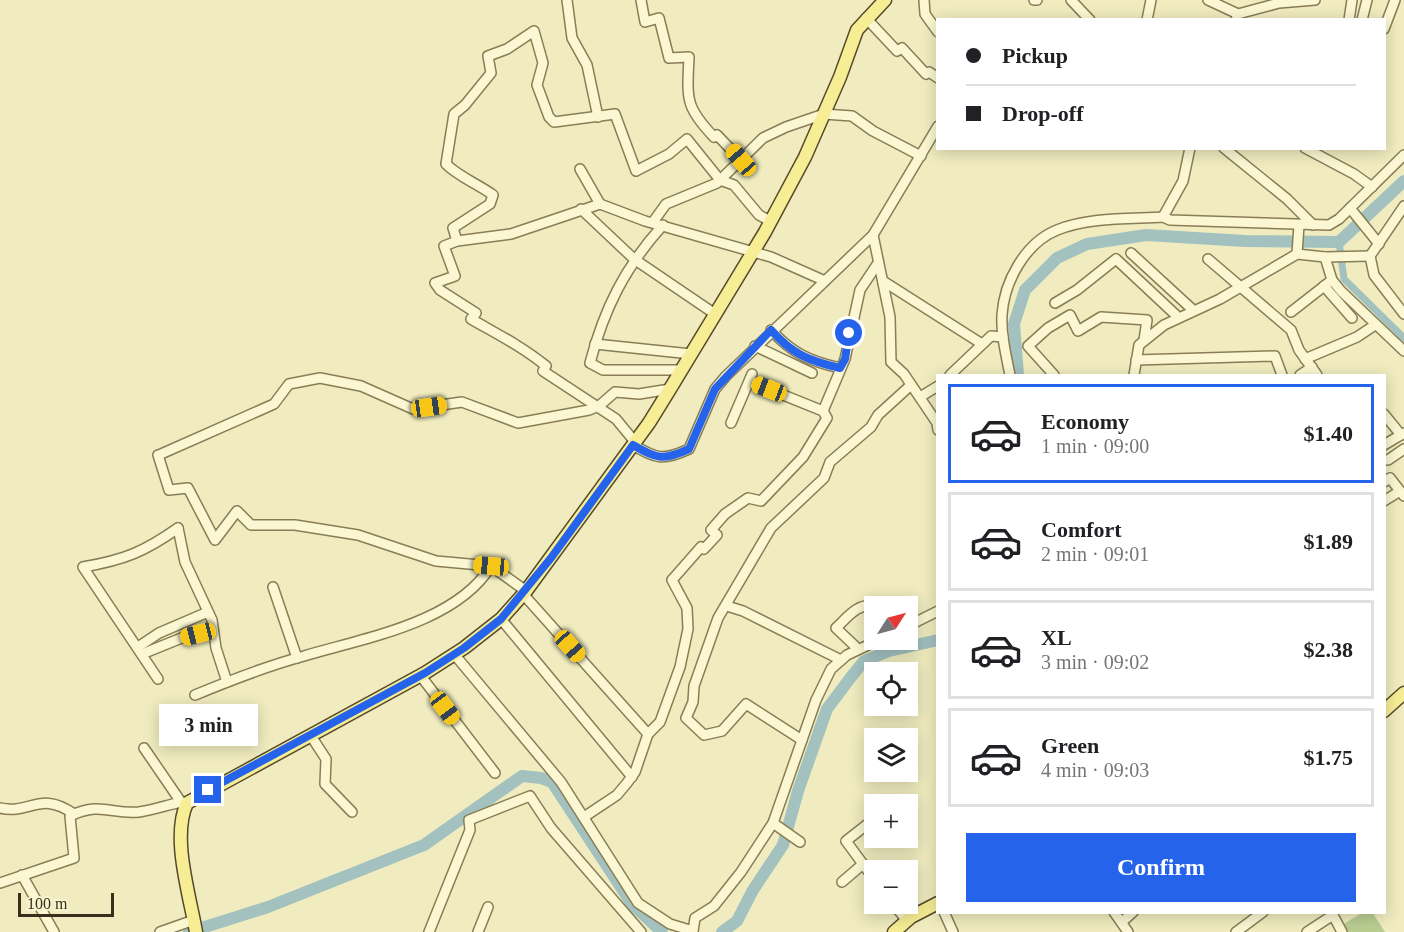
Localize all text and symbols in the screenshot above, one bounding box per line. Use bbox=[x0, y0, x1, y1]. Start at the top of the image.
text: Pickup bbox=[1002, 43, 1068, 68]
text: Drop-off bbox=[1002, 101, 1083, 126]
car bbox=[722, 141, 760, 179]
route start bbox=[835, 319, 862, 346]
car bbox=[749, 374, 789, 404]
car bbox=[410, 396, 448, 418]
icon: car bbox=[969, 407, 1023, 461]
text: Economy bbox=[1041, 409, 1129, 434]
text: $1.40 bbox=[1304, 421, 1353, 446]
text: 1 min · 09:00 bbox=[1041, 435, 1149, 457]
icon: car bbox=[969, 515, 1023, 569]
text: Comfort bbox=[1041, 517, 1122, 542]
text: $1.89 bbox=[1304, 529, 1353, 554]
text: 2 min · 09:01 bbox=[1041, 543, 1149, 565]
car bbox=[472, 555, 510, 577]
north arrow bbox=[864, 596, 918, 650]
map controls bbox=[864, 596, 918, 914]
car bbox=[178, 621, 218, 647]
icon: car bbox=[969, 623, 1023, 677]
text: XL bbox=[1041, 625, 1072, 650]
car bbox=[551, 627, 589, 665]
text: $2.38 bbox=[1304, 637, 1353, 662]
text: 3 min · 09:02 bbox=[1041, 651, 1149, 673]
button: locate bbox=[864, 662, 918, 716]
car bbox=[427, 688, 463, 728]
callout: 3 min bbox=[158, 703, 258, 745]
text: 3 min bbox=[184, 714, 233, 736]
button: layers bbox=[864, 728, 918, 782]
icon: car bbox=[969, 731, 1023, 785]
text: Green bbox=[1041, 733, 1099, 758]
text: $1.75 bbox=[1304, 745, 1353, 770]
text: 4 min · 09:03 bbox=[1041, 759, 1149, 781]
route end bbox=[194, 776, 221, 803]
button: + bbox=[864, 794, 918, 848]
button: Confirm bbox=[966, 833, 1356, 902]
button: − bbox=[864, 860, 918, 914]
scale bar bbox=[18, 890, 114, 918]
text: 100 m bbox=[27, 895, 67, 912]

